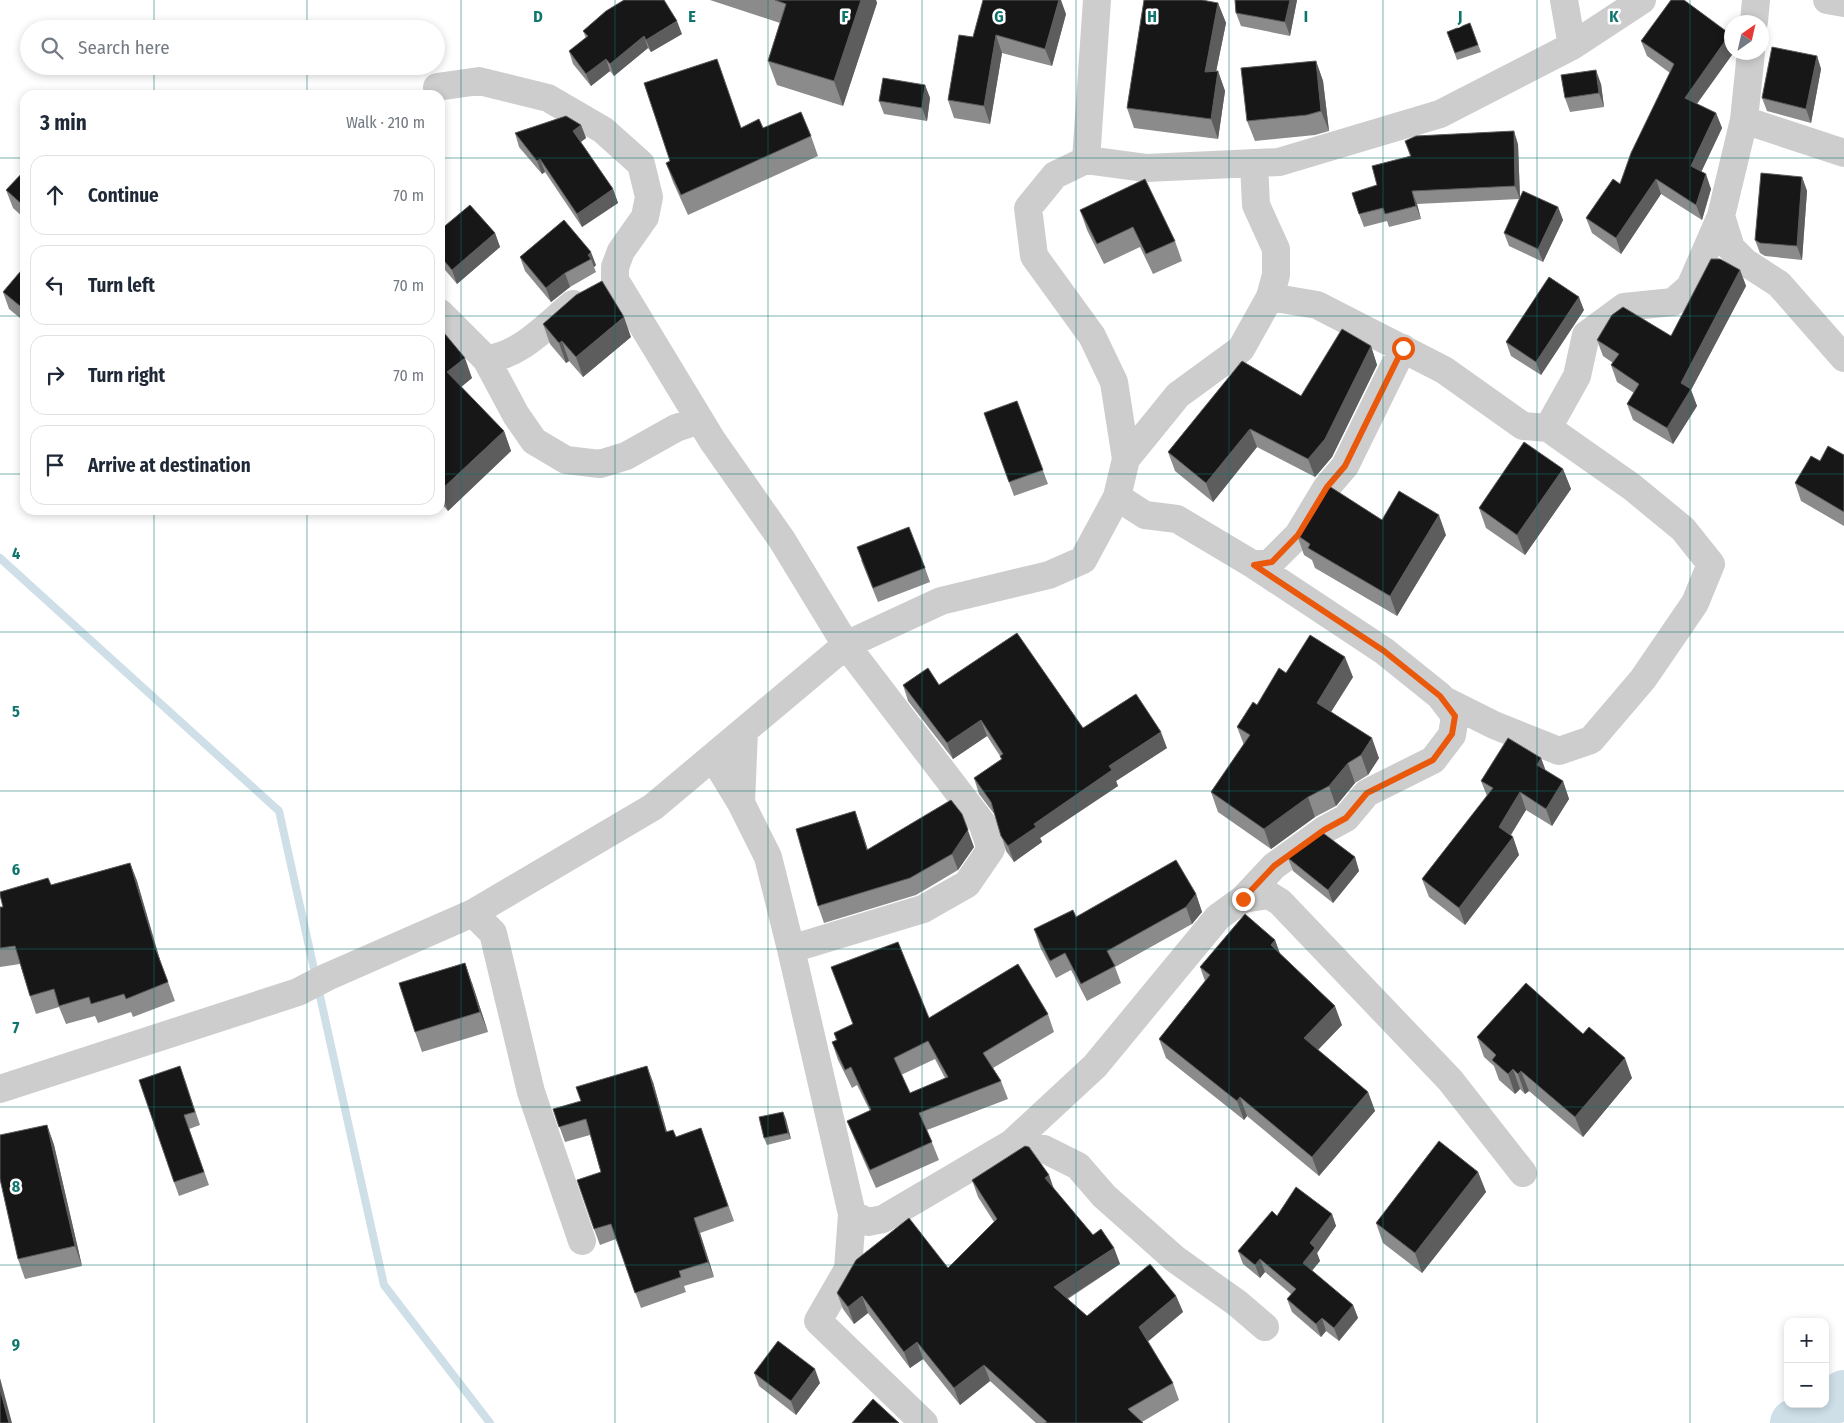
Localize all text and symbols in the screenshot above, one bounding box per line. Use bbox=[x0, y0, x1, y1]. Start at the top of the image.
text: D bbox=[533, 7, 543, 26]
text: E bbox=[688, 7, 696, 26]
text: F bbox=[841, 7, 849, 26]
text: G bbox=[994, 7, 1004, 26]
text: H bbox=[1147, 7, 1157, 26]
text: I bbox=[1304, 7, 1308, 26]
text: J bbox=[1457, 7, 1462, 26]
text: K bbox=[1609, 7, 1619, 26]
north arrow bbox=[1724, 15, 1769, 60]
search box bbox=[20, 20, 445, 75]
icon: search bbox=[38, 34, 66, 62]
text: Search here bbox=[78, 36, 170, 59]
text: 3 min bbox=[40, 110, 87, 136]
text: Walk · 210 m bbox=[346, 113, 425, 132]
icon: ahead bbox=[41, 181, 69, 209]
text: Continue bbox=[88, 184, 159, 207]
text: 70 m bbox=[393, 186, 424, 205]
icon: left bbox=[41, 271, 69, 299]
text: Turn left bbox=[88, 274, 155, 297]
text: 70 m bbox=[393, 276, 424, 295]
route start bbox=[1392, 337, 1415, 360]
icon: right bbox=[41, 361, 69, 389]
text: Turn right bbox=[88, 364, 165, 387]
text: 70 m bbox=[393, 366, 424, 385]
icon: arrive bbox=[41, 451, 69, 479]
text: Arrive at destination bbox=[88, 454, 251, 477]
text: 4 bbox=[12, 544, 20, 563]
text: 5 bbox=[12, 702, 20, 721]
text: 6 bbox=[12, 860, 20, 879]
route end bbox=[1232, 888, 1255, 911]
text: 7 bbox=[13, 1018, 20, 1037]
text: 8 bbox=[12, 1177, 21, 1196]
map controls bbox=[1784, 1318, 1829, 1408]
button: + bbox=[1784, 1318, 1829, 1363]
text: 9 bbox=[12, 1335, 20, 1354]
button: − bbox=[1784, 1363, 1829, 1408]

